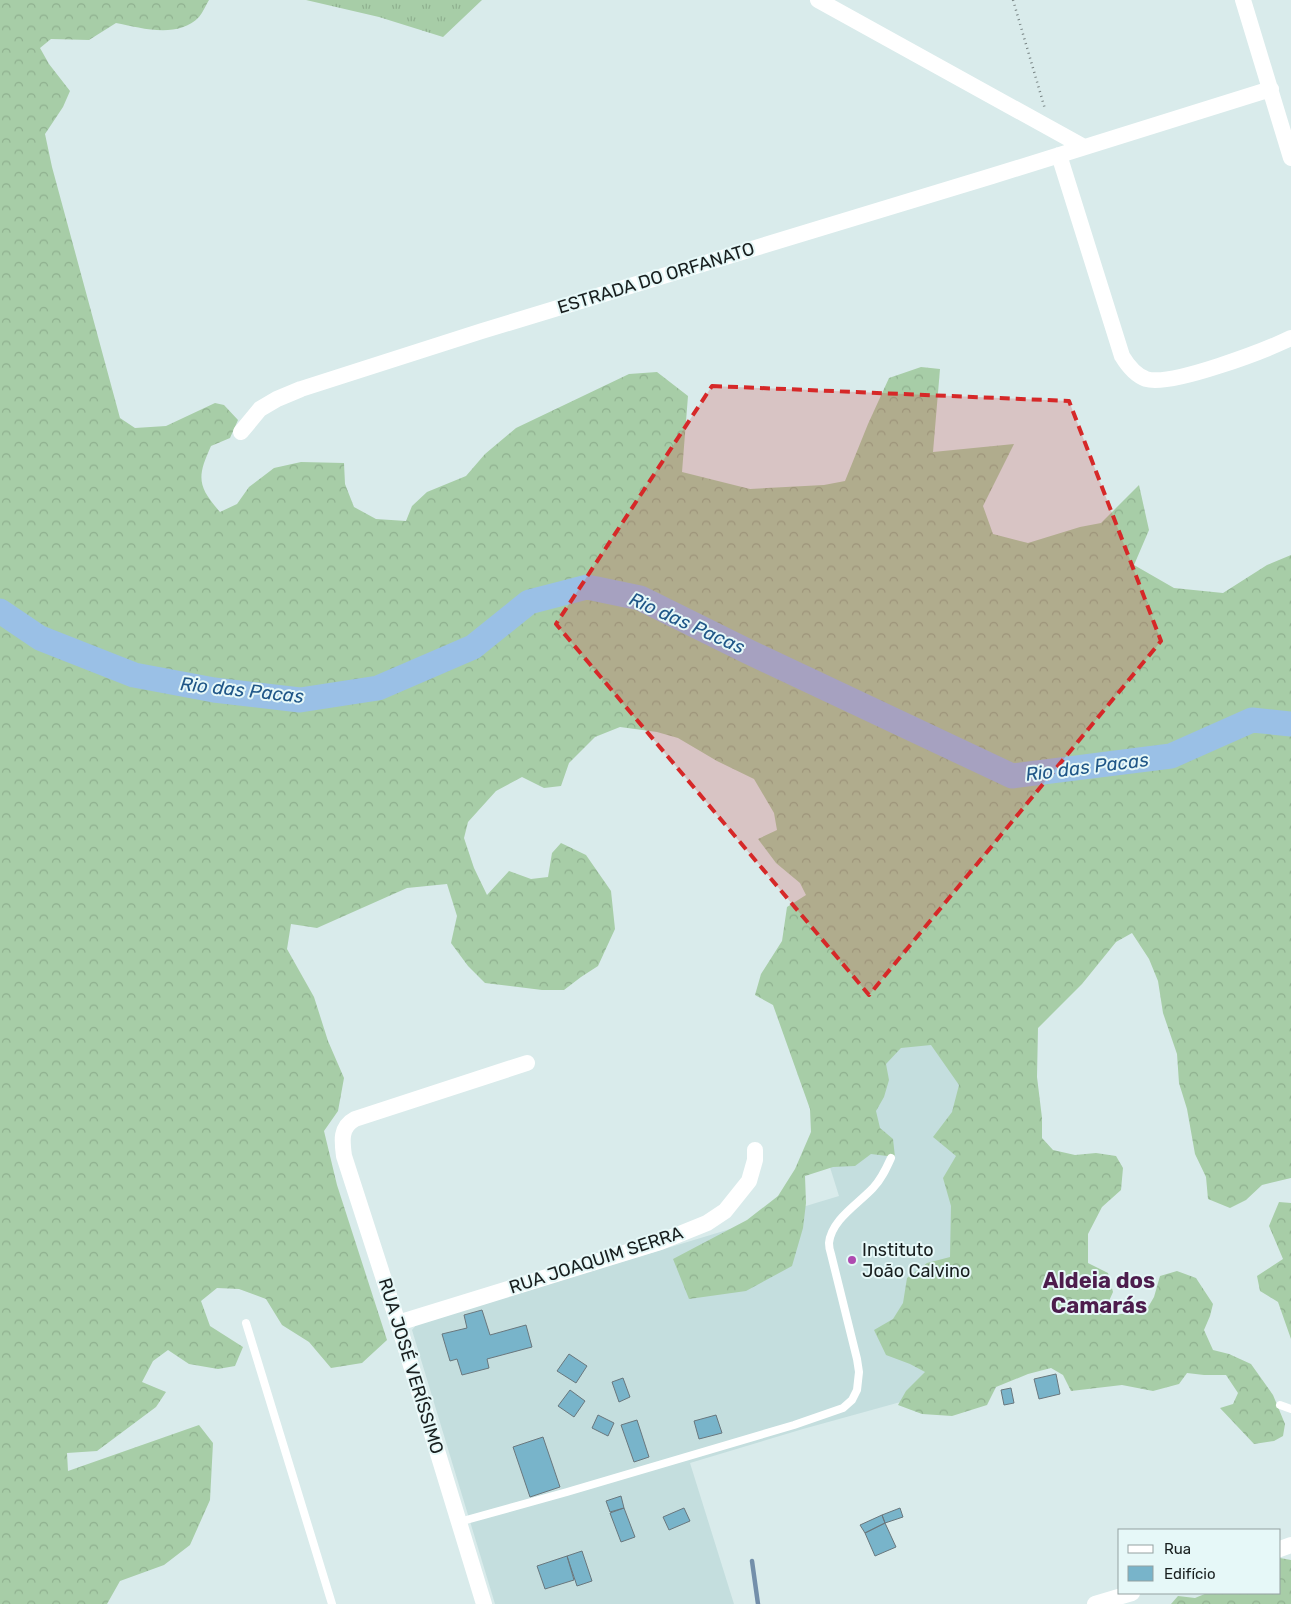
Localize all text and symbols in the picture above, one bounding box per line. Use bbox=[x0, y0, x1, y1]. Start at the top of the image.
street label: ESTRADA DO ORFANATO bbox=[555, 238, 757, 318]
water label: Rio das Pacas bbox=[626, 587, 749, 659]
water label: Rio das Pacas bbox=[179, 672, 305, 708]
water label: Rio das Pacas bbox=[1024, 748, 1150, 786]
street label: RUA JOAQUIM SERRA bbox=[506, 1221, 686, 1299]
place label: Instituto João Calvino bbox=[862, 1239, 970, 1282]
marker: Instituto João Calvino bbox=[846, 1254, 858, 1266]
district label: Aldeia dos Camarás bbox=[1043, 1267, 1155, 1319]
street label: RUA JOSÉ VERÍSSIMO bbox=[374, 1275, 448, 1457]
legend bbox=[1118, 1529, 1281, 1594]
text: Rua bbox=[1164, 1540, 1191, 1558]
text: Edifício bbox=[1164, 1565, 1216, 1583]

